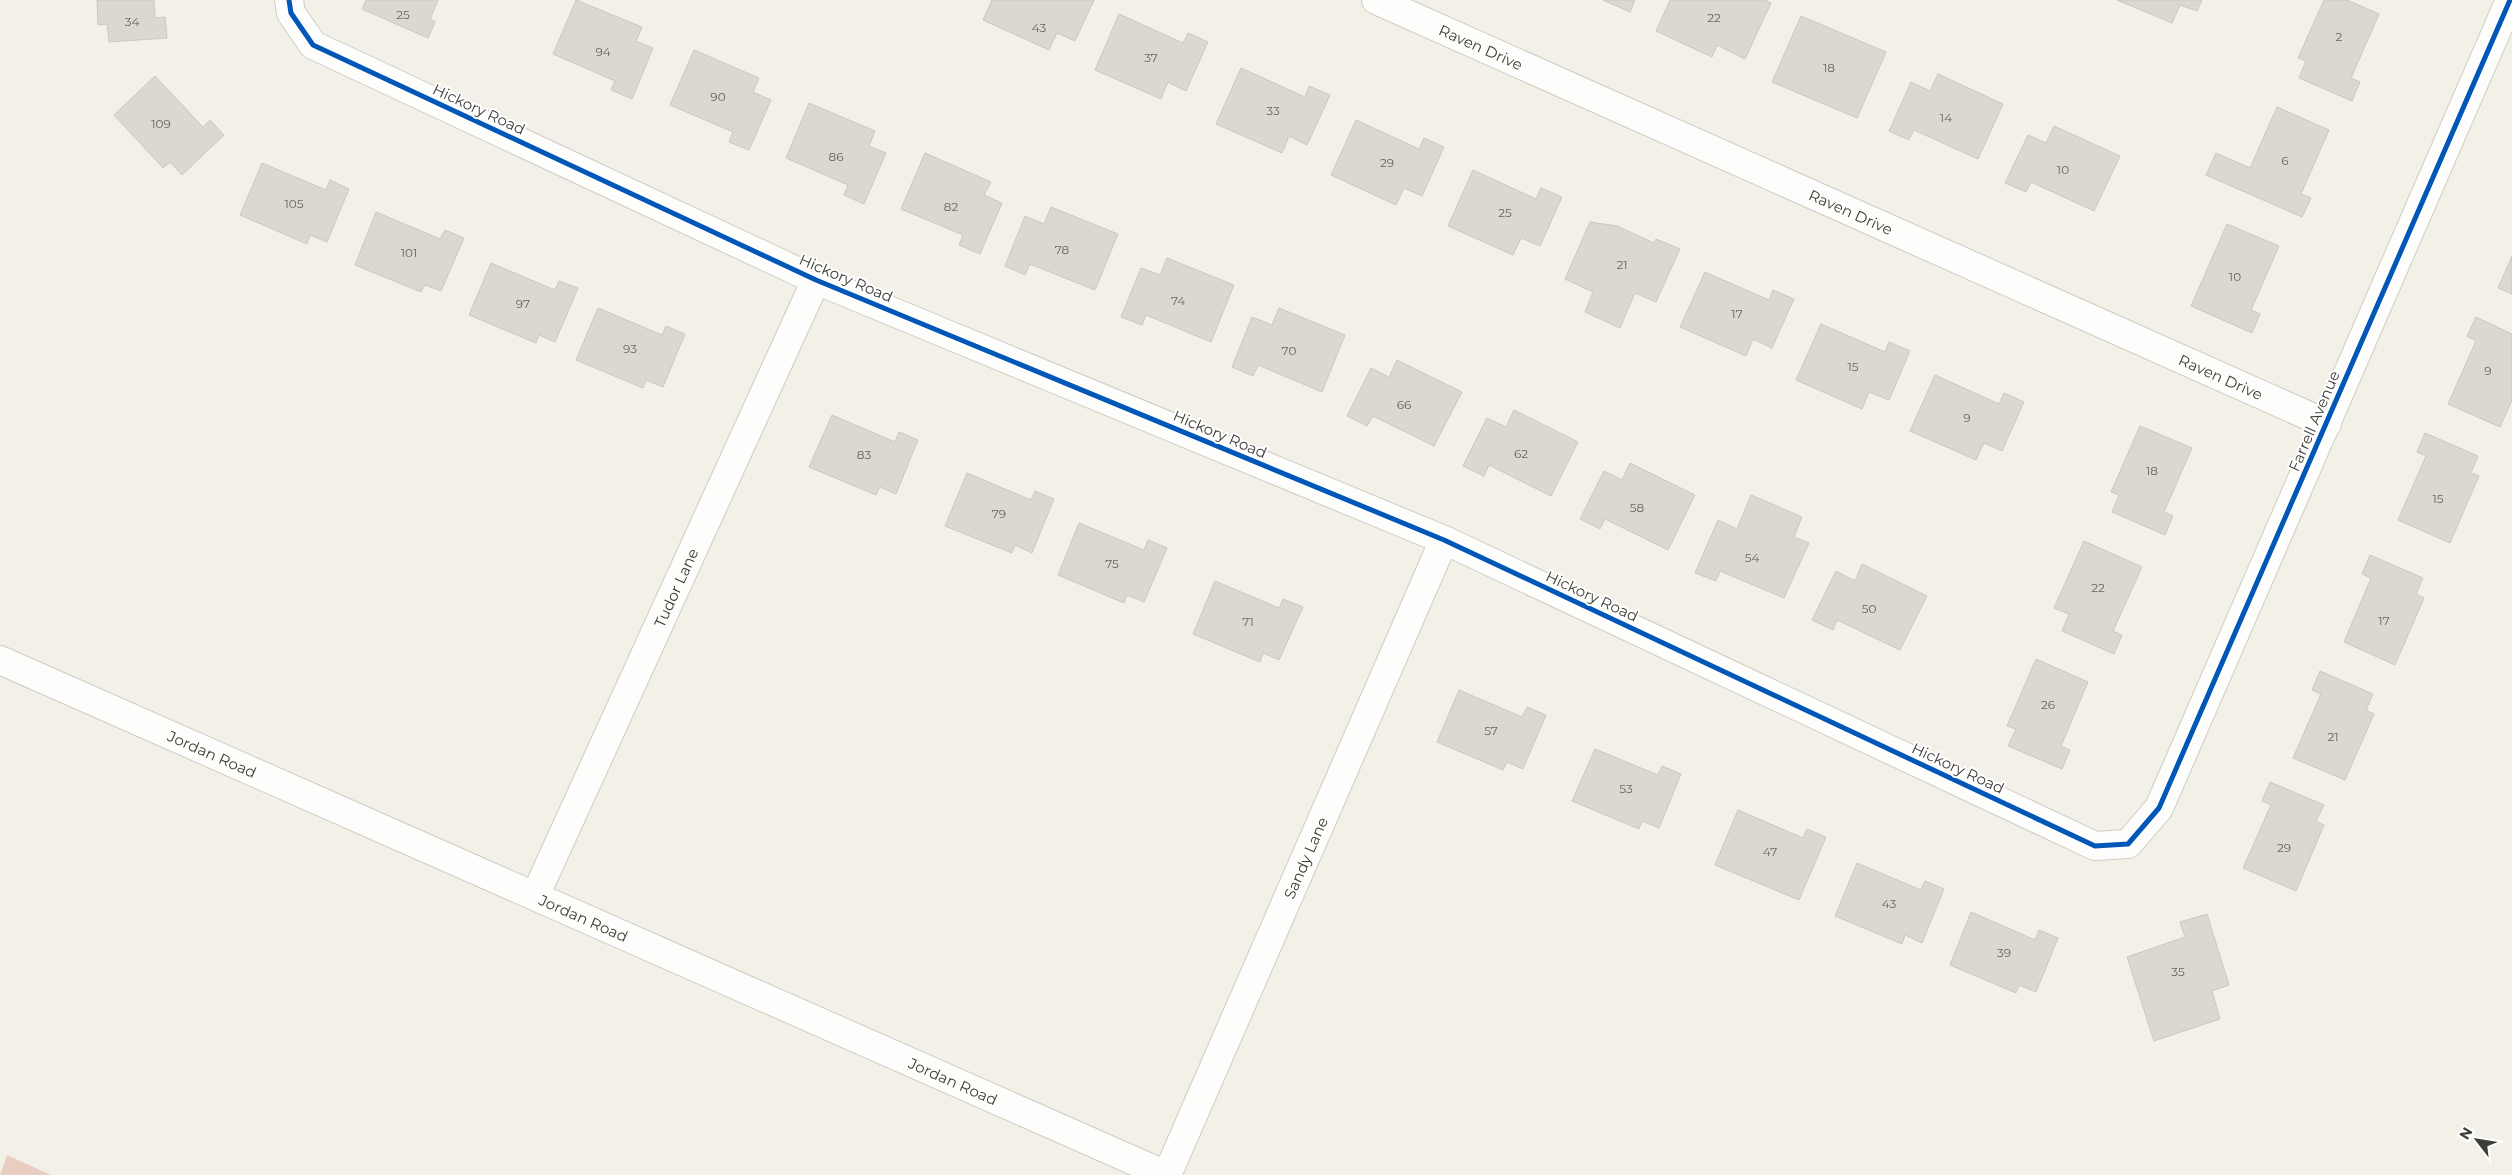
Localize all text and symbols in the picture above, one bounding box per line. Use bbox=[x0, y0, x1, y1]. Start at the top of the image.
house number: 25 bbox=[396, 7, 410, 22]
house number: 22 bbox=[1707, 10, 1721, 25]
house number: 34 bbox=[125, 14, 139, 29]
house number: 43 bbox=[1032, 20, 1046, 35]
street label: Raven Drive bbox=[1436, 20, 1526, 74]
house number: 2 bbox=[2336, 29, 2343, 44]
house number: 94 bbox=[595, 44, 611, 59]
house number: 37 bbox=[1144, 50, 1158, 65]
house number: 18 bbox=[1823, 60, 1835, 75]
street label: Hickory Road bbox=[430, 79, 528, 139]
house number: 90 bbox=[710, 89, 726, 104]
house number: 33 bbox=[1266, 103, 1280, 118]
house number: 14 bbox=[1940, 110, 1952, 125]
house number: 109 bbox=[151, 116, 171, 131]
house number: 86 bbox=[829, 149, 843, 164]
house number: 6 bbox=[2281, 153, 2289, 168]
house number: 29 bbox=[1380, 155, 1394, 170]
house number: 10 bbox=[2057, 162, 2069, 177]
street label: Raven Drive bbox=[1806, 185, 1896, 239]
house number: 105 bbox=[284, 196, 304, 211]
house number: 82 bbox=[944, 199, 958, 214]
house number: 25 bbox=[1498, 205, 1512, 220]
house number: 78 bbox=[1055, 242, 1070, 257]
house number: 101 bbox=[401, 245, 417, 260]
street label: Hickory Road bbox=[796, 250, 896, 306]
house number: 21 bbox=[1616, 257, 1628, 272]
house number: 10 bbox=[2229, 269, 2241, 284]
house number: 74 bbox=[1171, 293, 1185, 308]
house number: 97 bbox=[516, 296, 530, 311]
house number: 17 bbox=[1731, 306, 1743, 321]
house number: 93 bbox=[623, 341, 637, 356]
house number: 70 bbox=[1282, 343, 1296, 358]
street label: Raven Drive bbox=[2176, 350, 2266, 404]
house number: 15 bbox=[1847, 359, 1859, 374]
house number: 9 bbox=[2484, 363, 2492, 378]
street label: Farrell Avenue bbox=[2284, 368, 2344, 474]
house number: 66 bbox=[1397, 397, 1411, 412]
street label: Hickory Road bbox=[1170, 406, 1270, 462]
house number: 9 bbox=[1963, 410, 1971, 425]
house number: 62 bbox=[1514, 446, 1528, 461]
house number: 83 bbox=[857, 447, 871, 462]
house number: 18 bbox=[2146, 463, 2158, 478]
house number: 15 bbox=[2432, 491, 2444, 506]
house number: 58 bbox=[1630, 500, 1645, 515]
house number: 79 bbox=[992, 506, 1006, 521]
street label: Tudor Lane bbox=[649, 545, 702, 630]
house number: 54 bbox=[1745, 550, 1759, 565]
house number: 75 bbox=[1105, 556, 1119, 571]
street label: Hickory Road bbox=[1543, 566, 1641, 626]
house number: 22 bbox=[2091, 580, 2105, 595]
house number: 50 bbox=[1862, 601, 1876, 616]
house number: 17 bbox=[2378, 613, 2390, 628]
house number: 71 bbox=[1242, 614, 1254, 629]
house number: 26 bbox=[2041, 697, 2055, 712]
house number: 57 bbox=[1484, 723, 1498, 738]
street label: Jordan Road bbox=[164, 725, 260, 782]
house number: 21 bbox=[2327, 729, 2339, 744]
street label: Hickory Road bbox=[1909, 738, 2007, 798]
house number: 53 bbox=[1619, 781, 1633, 796]
street label: Sandy Lane bbox=[1279, 814, 1332, 902]
house number: 29 bbox=[2277, 840, 2291, 855]
house number: 47 bbox=[1763, 844, 1777, 859]
street label: Jordan Road bbox=[535, 889, 631, 946]
house number: 43 bbox=[1882, 896, 1896, 911]
house number: 39 bbox=[1997, 945, 2011, 960]
house number: 35 bbox=[2171, 964, 2185, 979]
street label: Jordan Road bbox=[905, 1053, 1001, 1109]
north arrow bbox=[2452, 1115, 2502, 1165]
text: N bbox=[2455, 1124, 2476, 1143]

